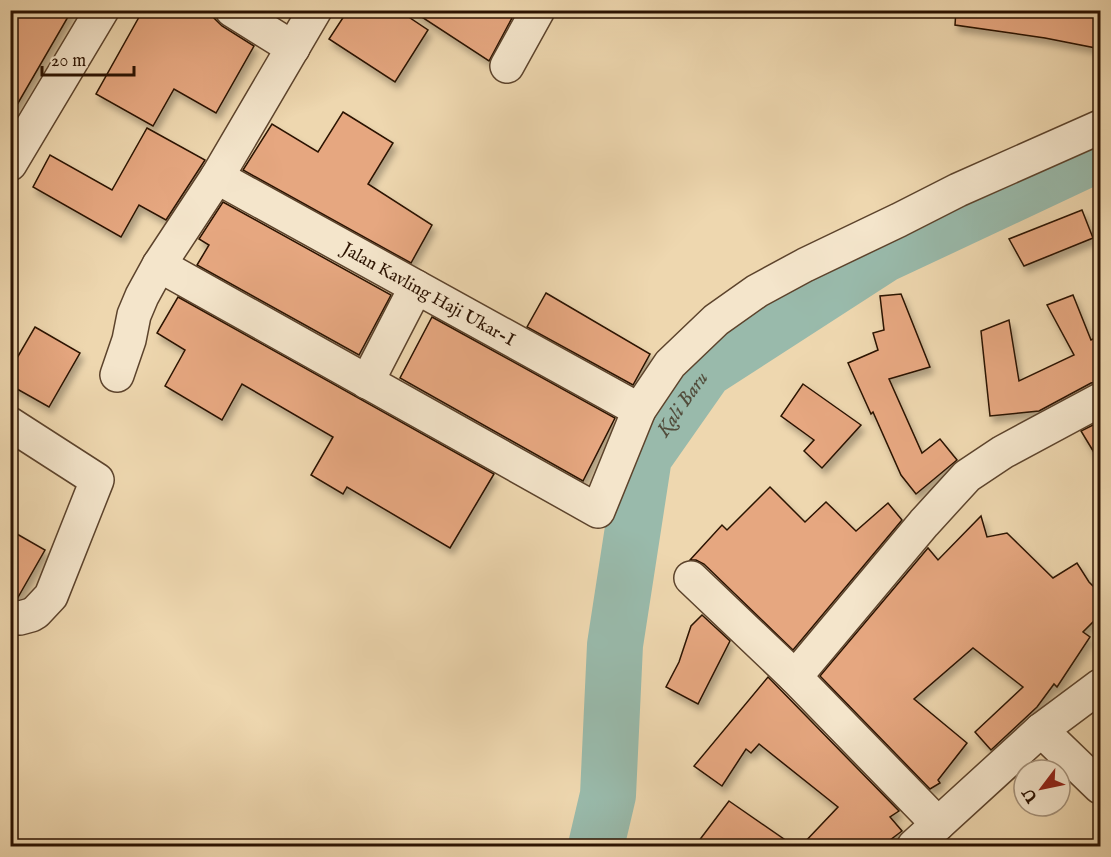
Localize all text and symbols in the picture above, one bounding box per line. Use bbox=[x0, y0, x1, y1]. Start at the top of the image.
scale bar bbox=[42, 39, 134, 77]
text: 20 m bbox=[51, 50, 86, 73]
street label: Jalan Kavling Haji Ukar-I bbox=[336, 237, 519, 352]
water label: Kali Baru bbox=[651, 367, 714, 443]
north arrow bbox=[1012, 758, 1072, 818]
text: U bbox=[1019, 783, 1044, 807]

